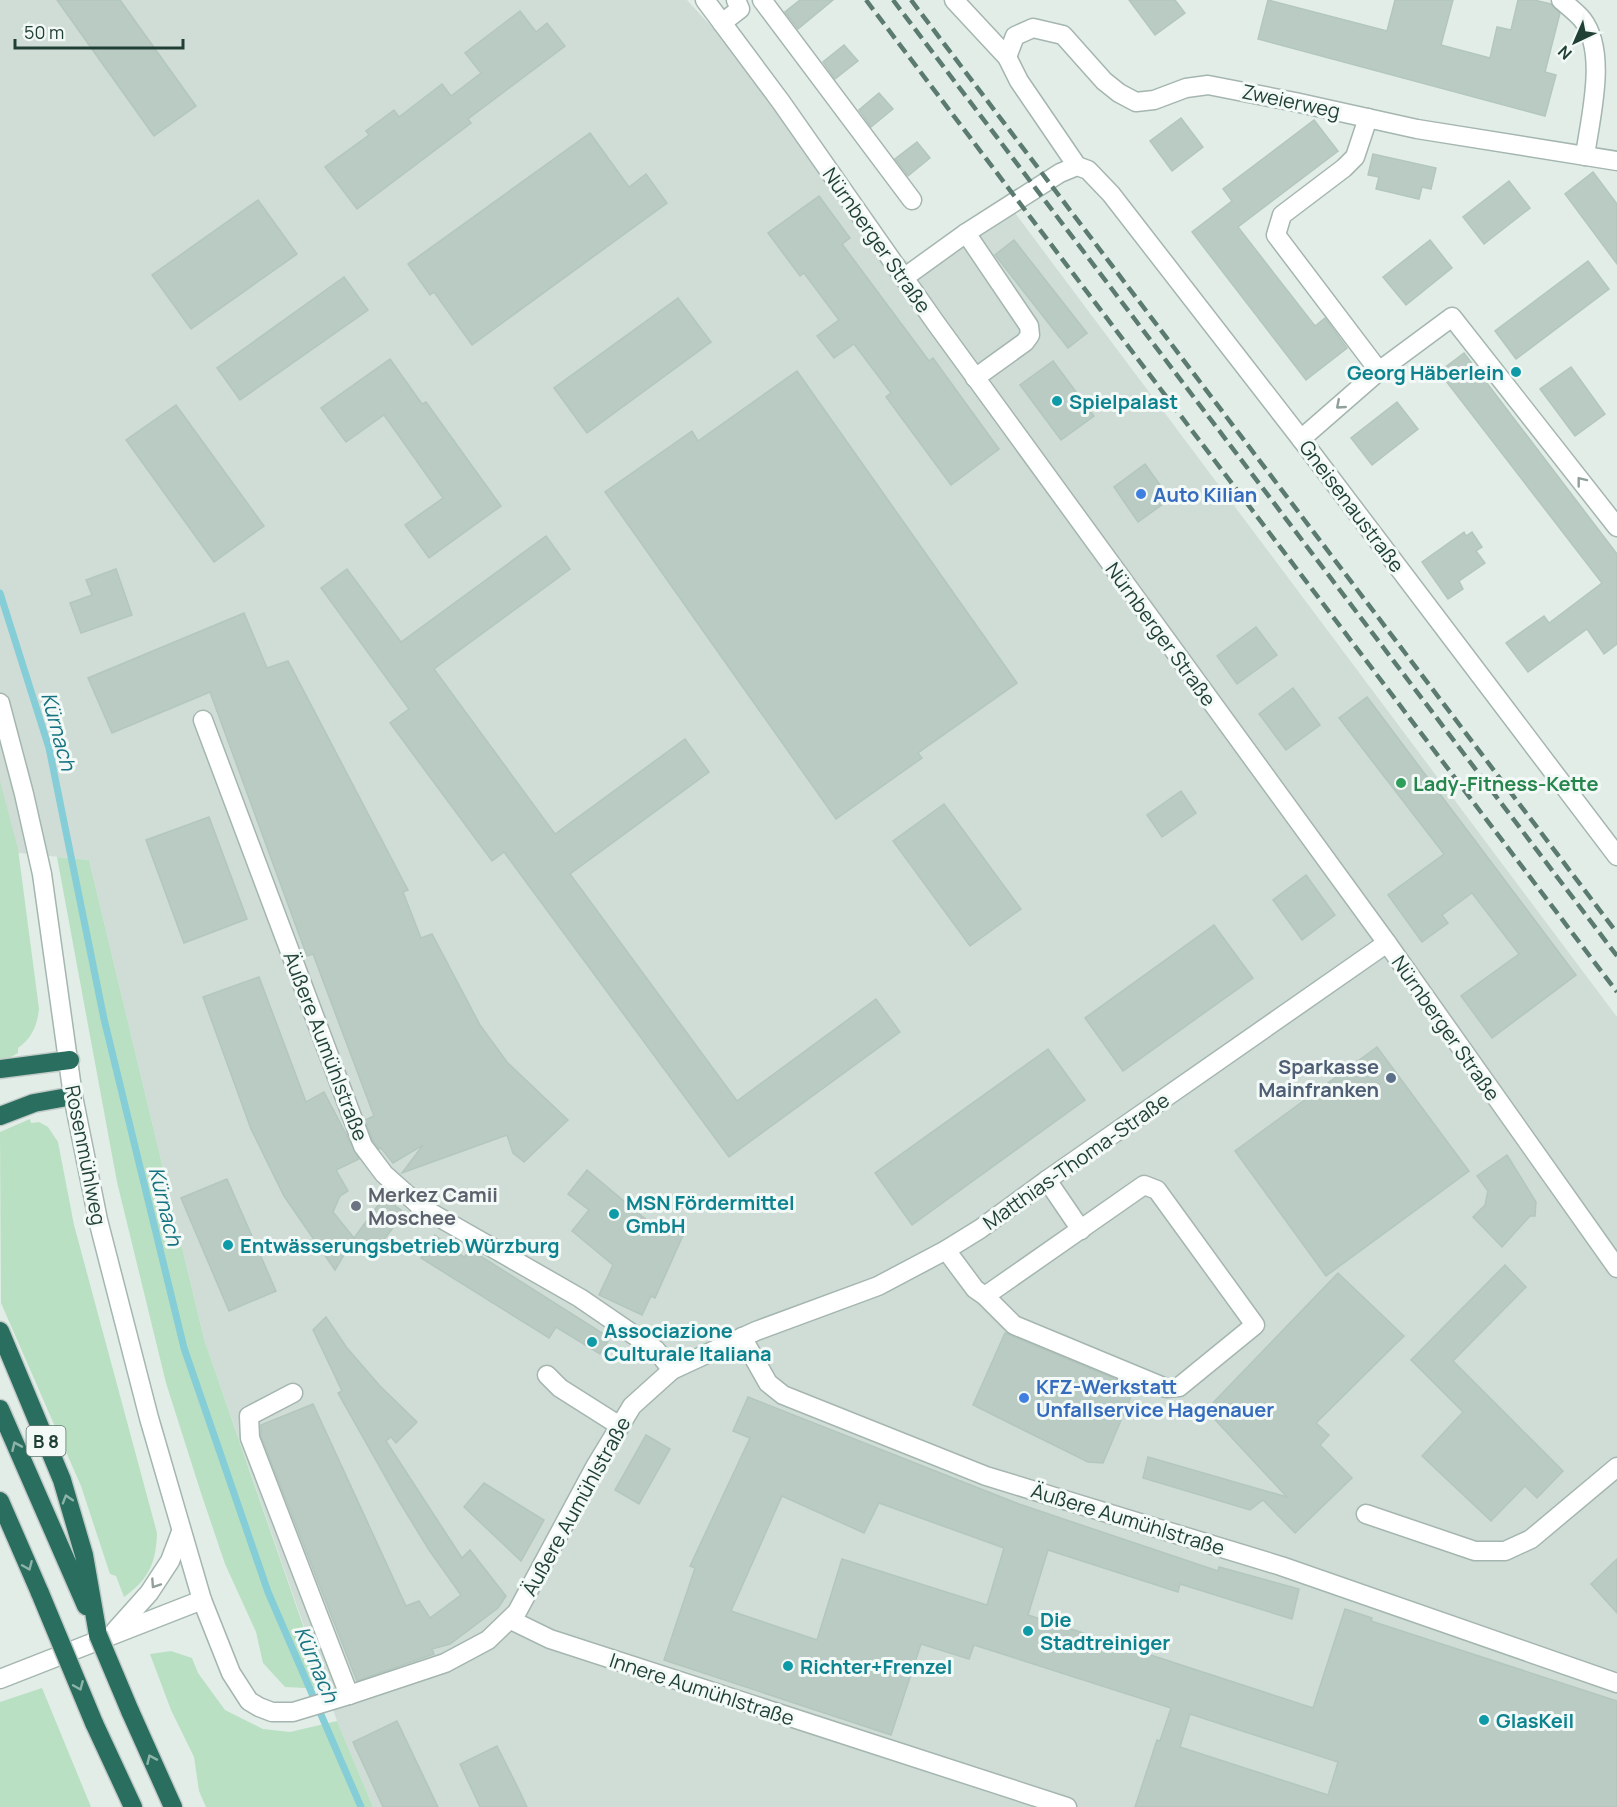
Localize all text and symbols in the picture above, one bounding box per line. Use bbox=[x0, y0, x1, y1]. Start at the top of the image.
scale bar bbox=[15, 12, 183, 50]
north arrow bbox=[1545, 12, 1605, 72]
text: 50 m bbox=[24, 20, 64, 44]
text: N bbox=[1553, 41, 1576, 65]
street label: Zweierweg bbox=[1239, 77, 1343, 125]
street label: Nürnberger Straße bbox=[817, 162, 937, 318]
place label: Georg Häberlein bbox=[1347, 359, 1504, 386]
marker: Georg Häberlein bbox=[1509, 365, 1523, 379]
place label: Spielpalast bbox=[1069, 388, 1178, 415]
marker: Spielpalast bbox=[1050, 394, 1064, 408]
one-way arrow bbox=[1336, 398, 1347, 409]
street label: Gneisenaustraße bbox=[1293, 434, 1411, 578]
one-way arrow bbox=[1577, 476, 1588, 487]
place label: Auto Kilian bbox=[1153, 481, 1257, 508]
marker: Auto Kilian bbox=[1134, 487, 1148, 501]
street label: Nürnberger Straße bbox=[1100, 557, 1222, 711]
water label: Kürnach bbox=[35, 689, 83, 775]
place label: Lady-Fitness-Kette bbox=[1413, 770, 1599, 797]
marker: Lady-Fitness-Kette bbox=[1394, 776, 1408, 790]
street label: Äußere Aumühlstraße bbox=[277, 947, 375, 1145]
street label: Nürnberger Straße bbox=[1386, 950, 1506, 1106]
place label: Sparkasse Mainfranken bbox=[1258, 1053, 1379, 1103]
marker: Sparkasse Mainfranken bbox=[1384, 1071, 1398, 1085]
street label: Rosenmühlweg bbox=[59, 1083, 113, 1227]
street label: Matthias-Thoma-Straße bbox=[977, 1086, 1175, 1236]
water label: Kürnach bbox=[143, 1164, 190, 1250]
place label: Merkez Camii Moschee bbox=[368, 1181, 498, 1231]
place label: MSN Fördermittel GmbH bbox=[626, 1189, 795, 1239]
marker: Merkez Camii Moschee bbox=[349, 1199, 363, 1213]
marker: MSN Fördermittel GmbH bbox=[607, 1207, 621, 1221]
place label: Entwässerungsbetrieb Würzburg bbox=[240, 1232, 559, 1259]
marker: Entwässerungsbetrieb Würzburg bbox=[221, 1238, 235, 1252]
place label: Associazione Culturale Italiana bbox=[604, 1317, 772, 1367]
marker: Associazione Culturale Italiana bbox=[585, 1335, 599, 1349]
place label: KFZ-Werkstatt Unfallservice Hagenauer bbox=[1036, 1373, 1274, 1423]
marker: KFZ-Werkstatt Unfallservice Hagenauer bbox=[1017, 1391, 1031, 1405]
street label: Äußere Aumühlstraße bbox=[515, 1412, 637, 1600]
road number: B 8 bbox=[26, 1426, 66, 1456]
one-way arrow bbox=[11, 1441, 23, 1452]
street label: Äußere Aumühlstraße bbox=[1028, 1477, 1228, 1561]
one-way arrow bbox=[62, 1494, 74, 1504]
one-way arrow bbox=[21, 1560, 33, 1571]
one-way arrow bbox=[150, 1578, 162, 1588]
place label: Die Stadtreiniger bbox=[1040, 1606, 1170, 1656]
water label: Kürnach bbox=[288, 1622, 346, 1708]
marker: Die Stadtreiniger bbox=[1021, 1624, 1035, 1638]
street label: Innere Aumühlstraße bbox=[606, 1646, 798, 1732]
place label: Richter+Frenzel bbox=[800, 1653, 952, 1680]
marker: Richter+Frenzel bbox=[781, 1659, 795, 1673]
one-way arrow bbox=[72, 1680, 84, 1691]
place label: GlasKeil bbox=[1496, 1707, 1574, 1734]
marker: GlasKeil bbox=[1477, 1713, 1491, 1727]
one-way arrow bbox=[147, 1754, 159, 1765]

